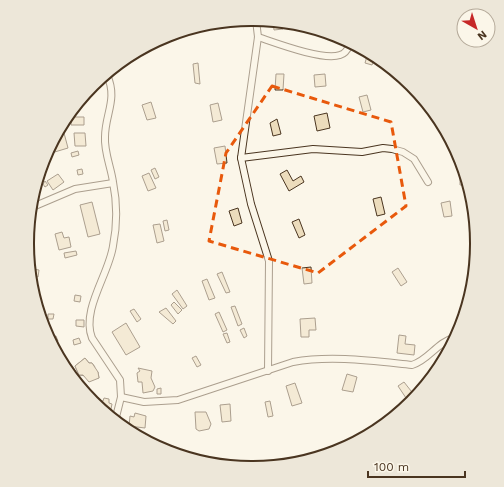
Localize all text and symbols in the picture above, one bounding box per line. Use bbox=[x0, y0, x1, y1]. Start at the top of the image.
north arrow bbox=[456, 8, 496, 48]
text: N bbox=[475, 28, 489, 43]
scale bar bbox=[368, 453, 465, 479]
text: 100 m bbox=[374, 460, 409, 474]

